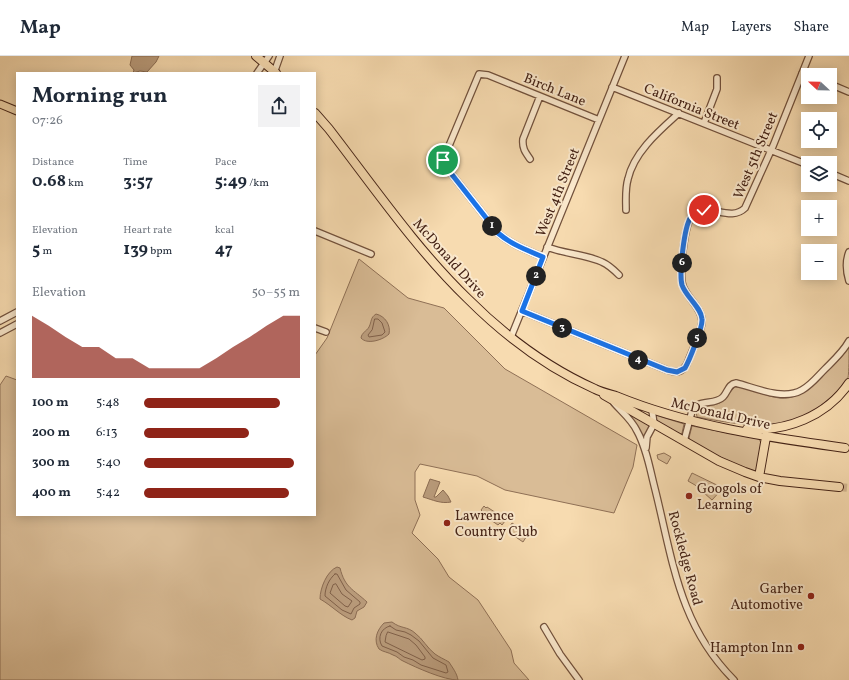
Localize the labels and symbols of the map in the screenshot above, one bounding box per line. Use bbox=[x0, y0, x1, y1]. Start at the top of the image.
north arrow bbox=[801, 68, 837, 104]
street label: Birch Lane bbox=[520, 69, 589, 112]
street label: California Street bbox=[641, 80, 742, 135]
street label: West 5th Street bbox=[730, 109, 783, 202]
pin bbox=[426, 143, 460, 177]
street label: West 4th Street bbox=[532, 145, 585, 240]
pin bbox=[687, 193, 721, 227]
street label: McDonald Drive bbox=[408, 215, 490, 303]
pin: 1 bbox=[482, 216, 502, 236]
pin: 6 bbox=[672, 253, 692, 273]
pin: 2 bbox=[526, 266, 546, 286]
pin: 3 bbox=[552, 318, 572, 338]
pin: 5 bbox=[687, 328, 707, 348]
pin: 4 bbox=[628, 350, 648, 370]
street label: McDonald Drive bbox=[669, 394, 772, 435]
place label: Googols of Learning bbox=[697, 480, 763, 515]
marker: Googols of Learning bbox=[684, 491, 694, 501]
place label: Lawrence Country Club bbox=[455, 507, 538, 542]
street label: Rockledge Road bbox=[663, 509, 706, 608]
marker: Lawrence Country Club bbox=[442, 518, 452, 528]
place label: Garber Automotive bbox=[730, 580, 803, 615]
marker: Garber Automotive bbox=[806, 591, 816, 601]
place label: Hampton Inn bbox=[710, 639, 793, 658]
marker: Hampton Inn bbox=[796, 642, 806, 652]

